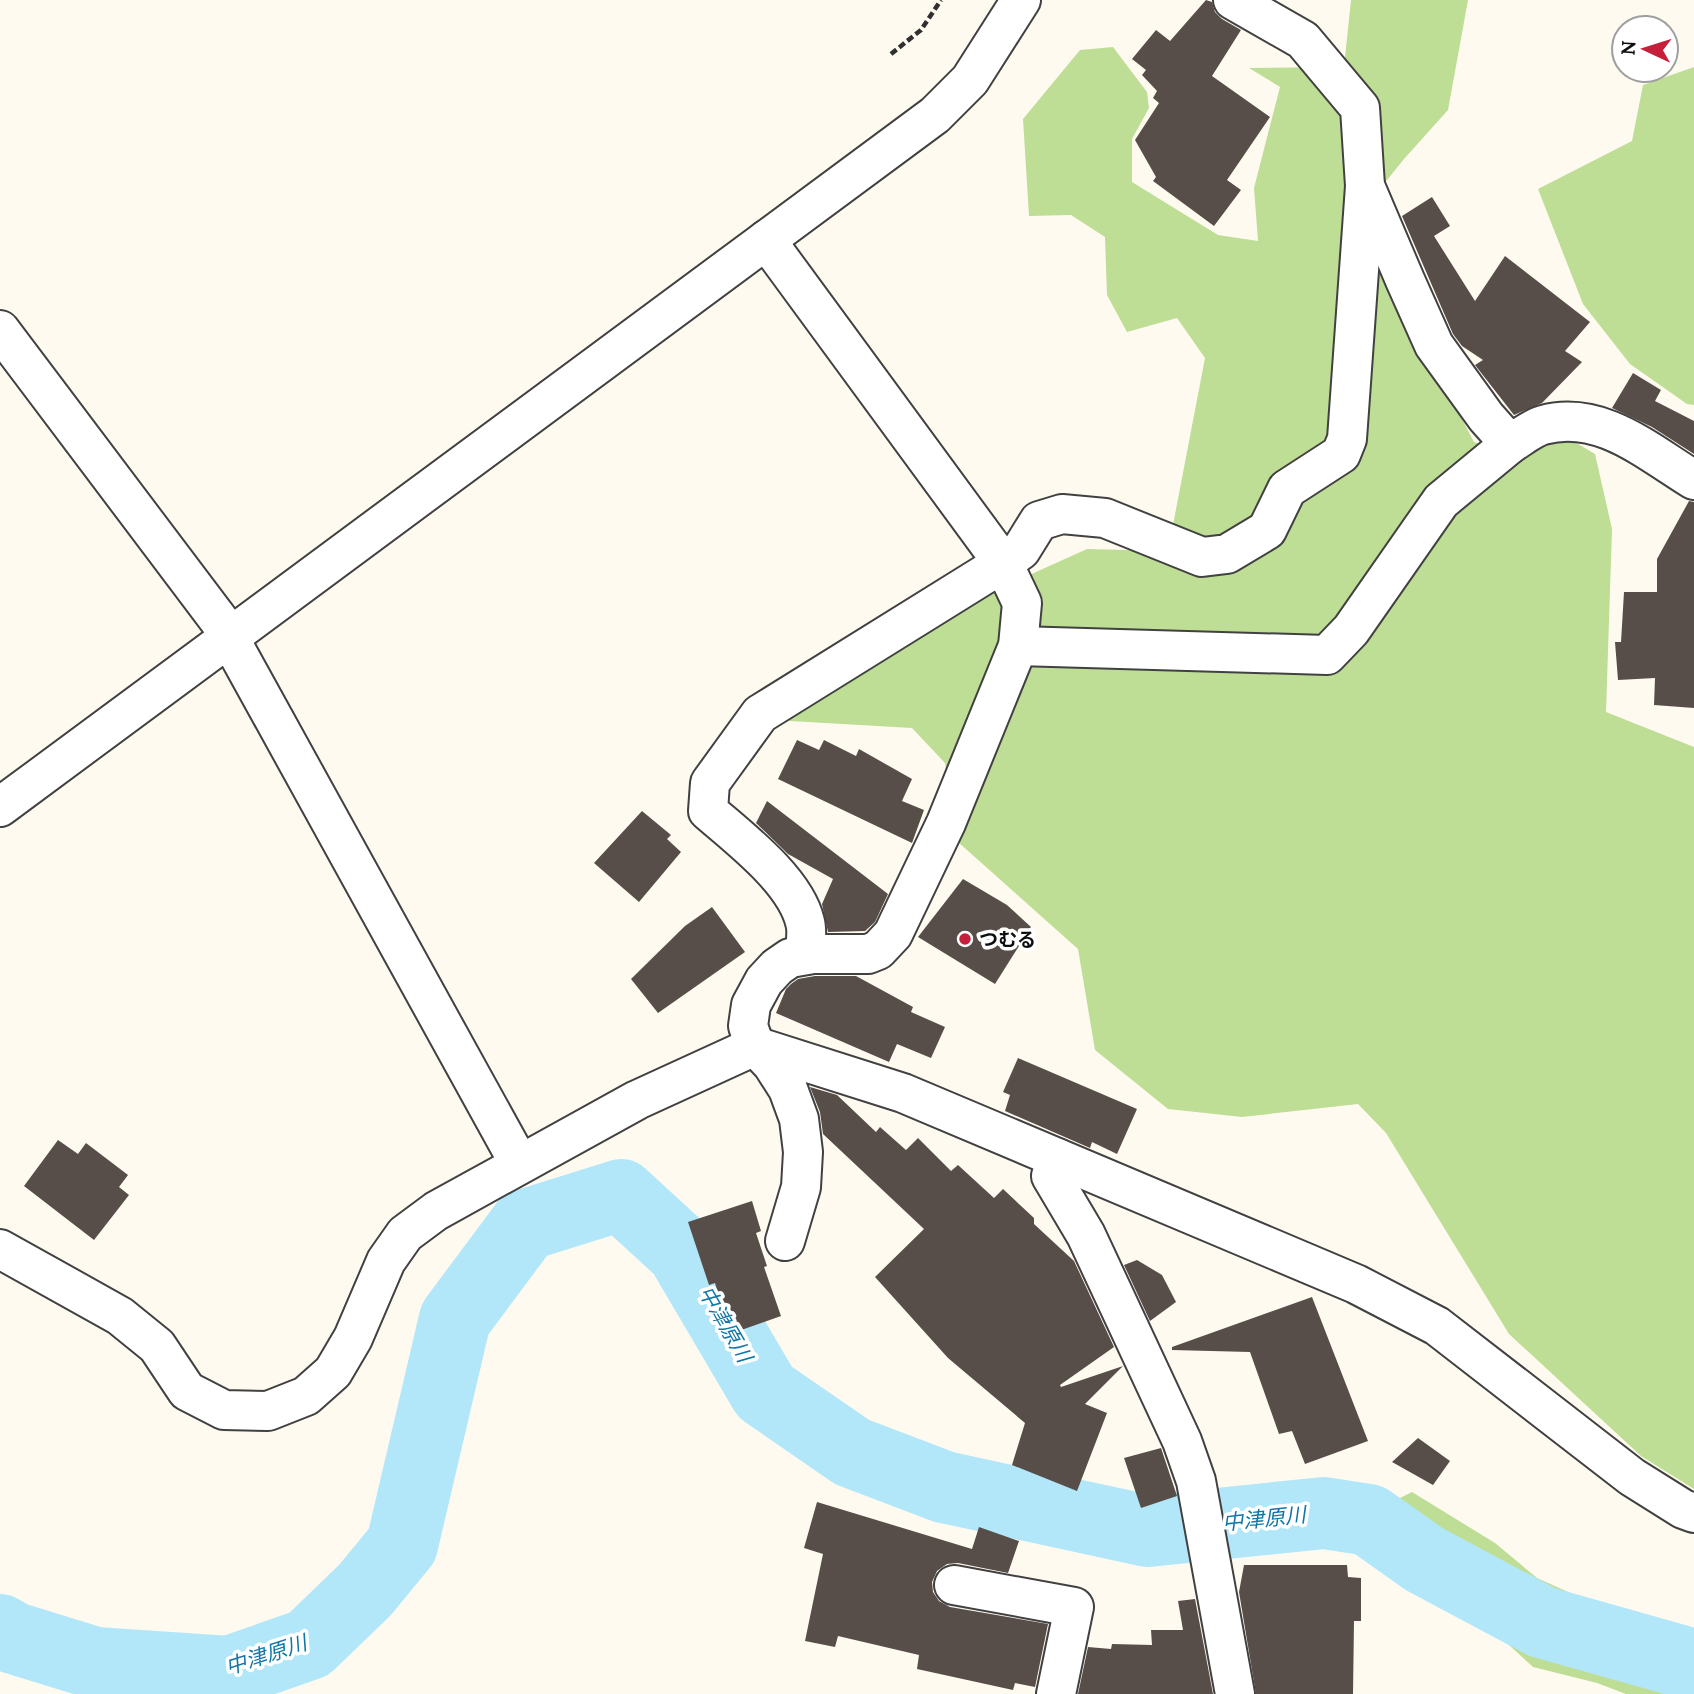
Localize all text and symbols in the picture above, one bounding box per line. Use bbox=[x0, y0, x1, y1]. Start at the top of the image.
north arrow bbox=[1610, 14, 1680, 84]
text: N bbox=[1616, 39, 1641, 56]
place label: つむる bbox=[979, 927, 1036, 951]
marker: つむる bbox=[957, 931, 973, 947]
water label: 中津原川 bbox=[693, 1281, 759, 1369]
water label: 中津原川 bbox=[1221, 1500, 1309, 1536]
water label: 中津原川 bbox=[222, 1628, 312, 1680]

